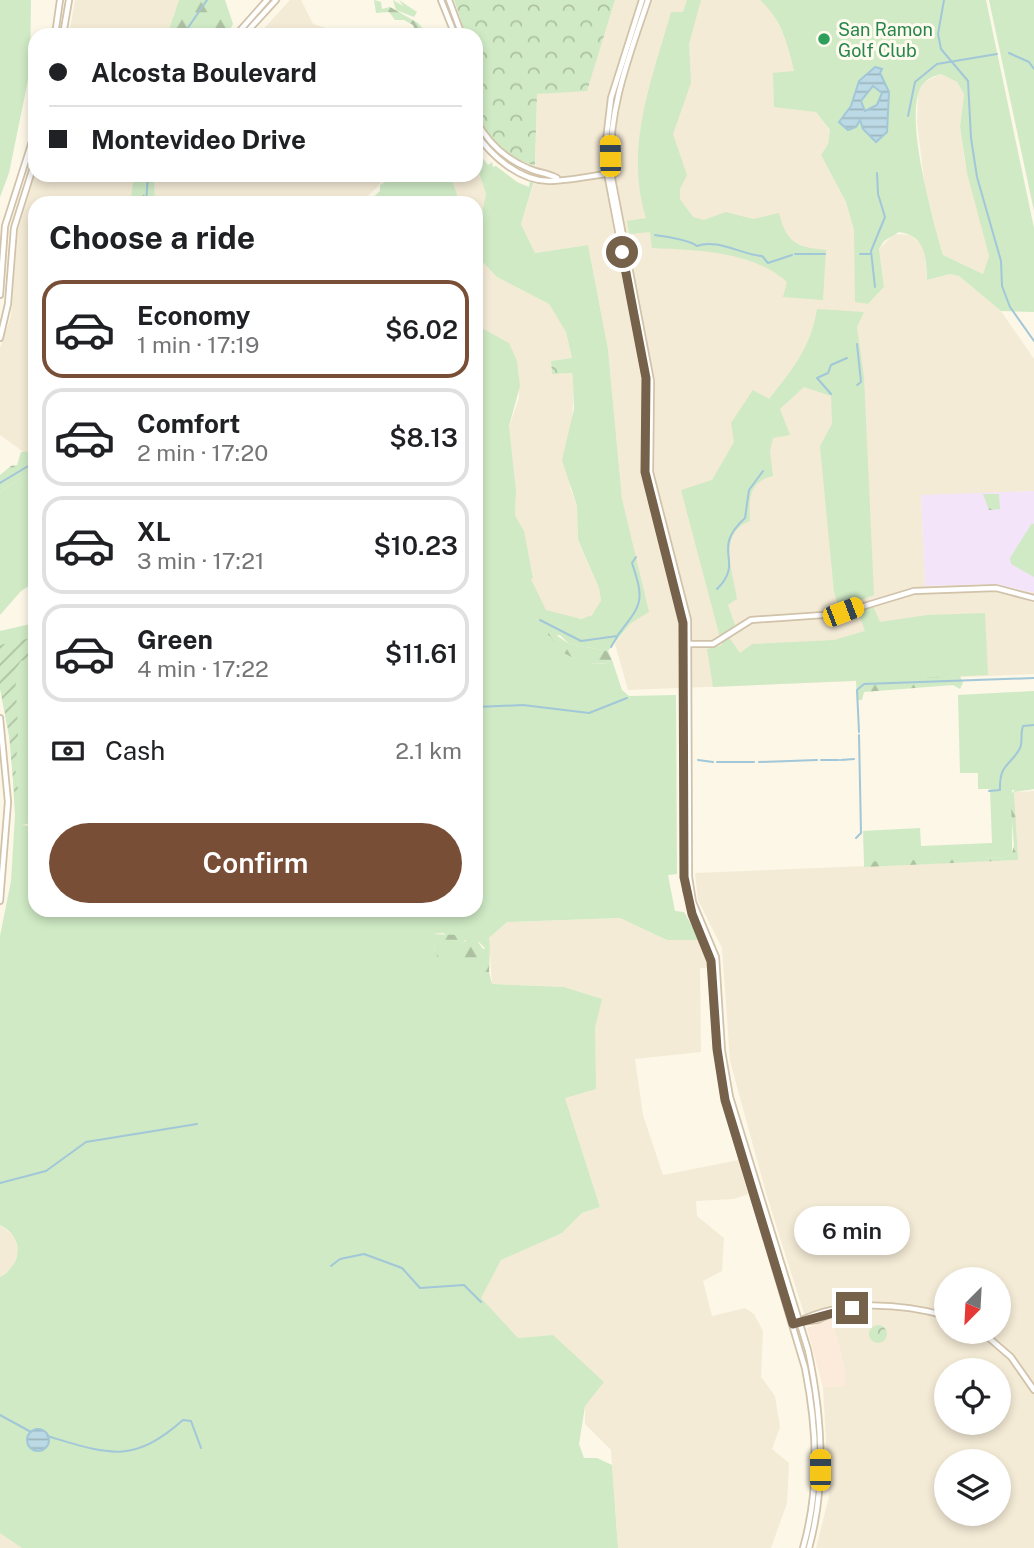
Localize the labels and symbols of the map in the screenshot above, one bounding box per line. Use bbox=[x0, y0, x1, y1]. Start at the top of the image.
place label: San Ramon Golf Club bbox=[838, 19, 933, 61]
marker: San Ramon Golf Club bbox=[816, 31, 832, 47]
car bbox=[600, 135, 621, 177]
route start bbox=[606, 236, 638, 268]
car bbox=[820, 595, 867, 629]
callout: 6 min bbox=[794, 1206, 910, 1256]
north arrow bbox=[934, 1267, 1012, 1344]
route end bbox=[836, 1292, 868, 1324]
car bbox=[810, 1449, 831, 1491]

